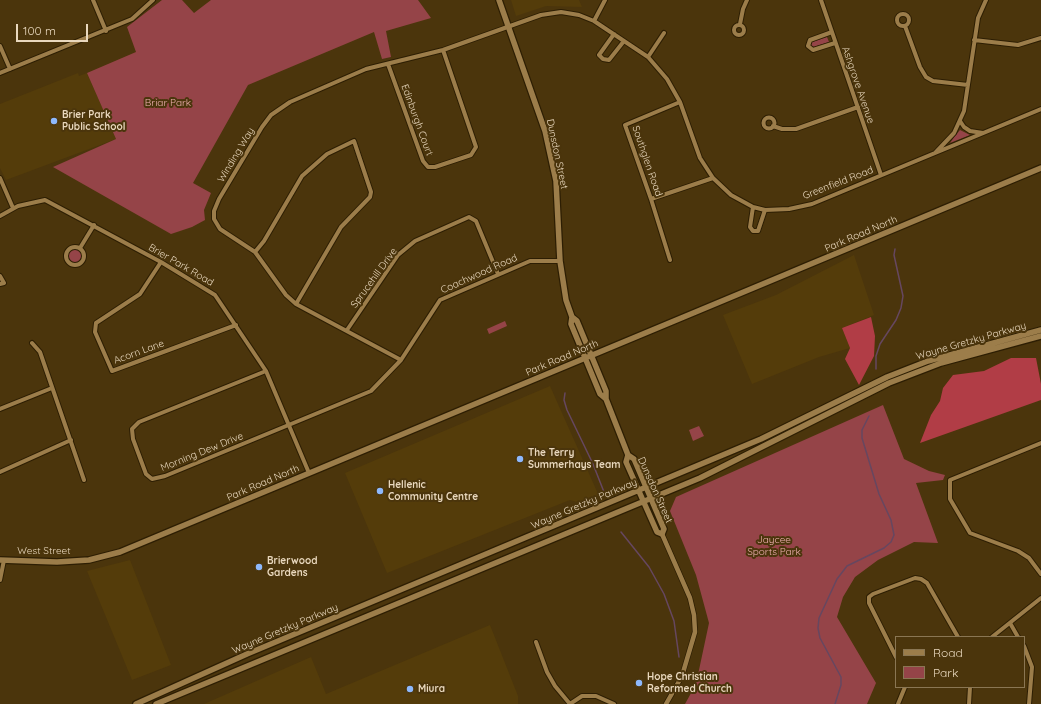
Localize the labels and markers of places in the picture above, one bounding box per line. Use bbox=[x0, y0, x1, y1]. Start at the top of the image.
place label: Brier Park Public School bbox=[62, 109, 125, 132]
marker: Brier Park Public School bbox=[49, 116, 59, 126]
place label: The Terry Summerhays Team bbox=[528, 447, 621, 470]
marker: The Terry Summerhays Team bbox=[515, 454, 525, 464]
place label: Hellenic Community Centre bbox=[388, 479, 478, 502]
marker: Hellenic Community Centre bbox=[375, 486, 385, 496]
place label: Brierwood Gardens bbox=[267, 555, 317, 578]
marker: Brierwood Gardens bbox=[254, 562, 264, 572]
place label: Hope Christian Reformed Church bbox=[647, 671, 732, 694]
marker: Hope Christian Reformed Church bbox=[634, 678, 644, 688]
place label: Miura bbox=[418, 683, 445, 695]
marker: Miura bbox=[405, 684, 415, 694]

